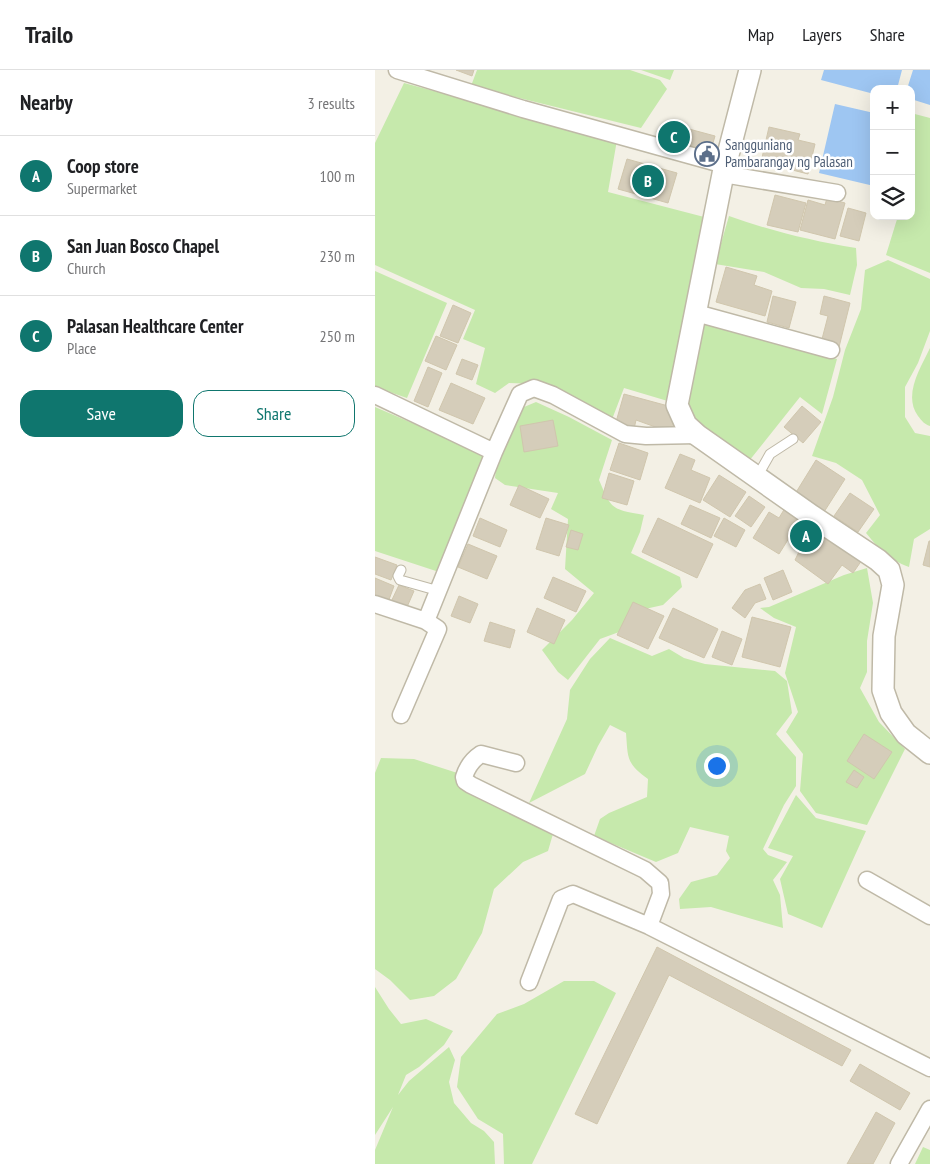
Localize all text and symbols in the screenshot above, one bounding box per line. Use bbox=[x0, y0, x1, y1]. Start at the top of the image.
text: Trailo bbox=[25, 19, 73, 50]
text: Map bbox=[748, 23, 774, 46]
text: Layers bbox=[802, 23, 842, 46]
text: Share bbox=[870, 23, 905, 46]
map controls bbox=[870, 85, 915, 220]
button: + bbox=[870, 85, 915, 130]
text: Nearby bbox=[20, 89, 73, 116]
text: 3 results bbox=[308, 93, 355, 113]
pin: C bbox=[658, 118, 690, 156]
button: − bbox=[870, 130, 915, 175]
place label: Sangguniang Pambarangay ng Palasan bbox=[725, 135, 853, 171]
public building icon: Sangguniang Pambarangay ng Palasan bbox=[694, 141, 720, 167]
text: Coop store bbox=[67, 154, 139, 178]
pin: B bbox=[632, 162, 664, 200]
text: A bbox=[32, 166, 40, 186]
text: 100 m bbox=[320, 166, 355, 186]
button: layers bbox=[870, 175, 915, 220]
text: Supermarket bbox=[67, 178, 137, 198]
text: San Juan Bosco Chapel bbox=[67, 234, 219, 258]
text: B bbox=[32, 246, 40, 266]
text: 230 m bbox=[320, 246, 355, 266]
text: Church bbox=[67, 258, 105, 278]
text: Palasan Healthcare Center bbox=[67, 314, 244, 338]
text: C bbox=[32, 326, 40, 346]
text: 250 m bbox=[320, 326, 355, 346]
text: Place bbox=[67, 338, 96, 358]
button: Save bbox=[20, 390, 183, 437]
button: Share bbox=[193, 390, 355, 437]
pin: A bbox=[790, 517, 822, 555]
your location bbox=[704, 753, 730, 779]

